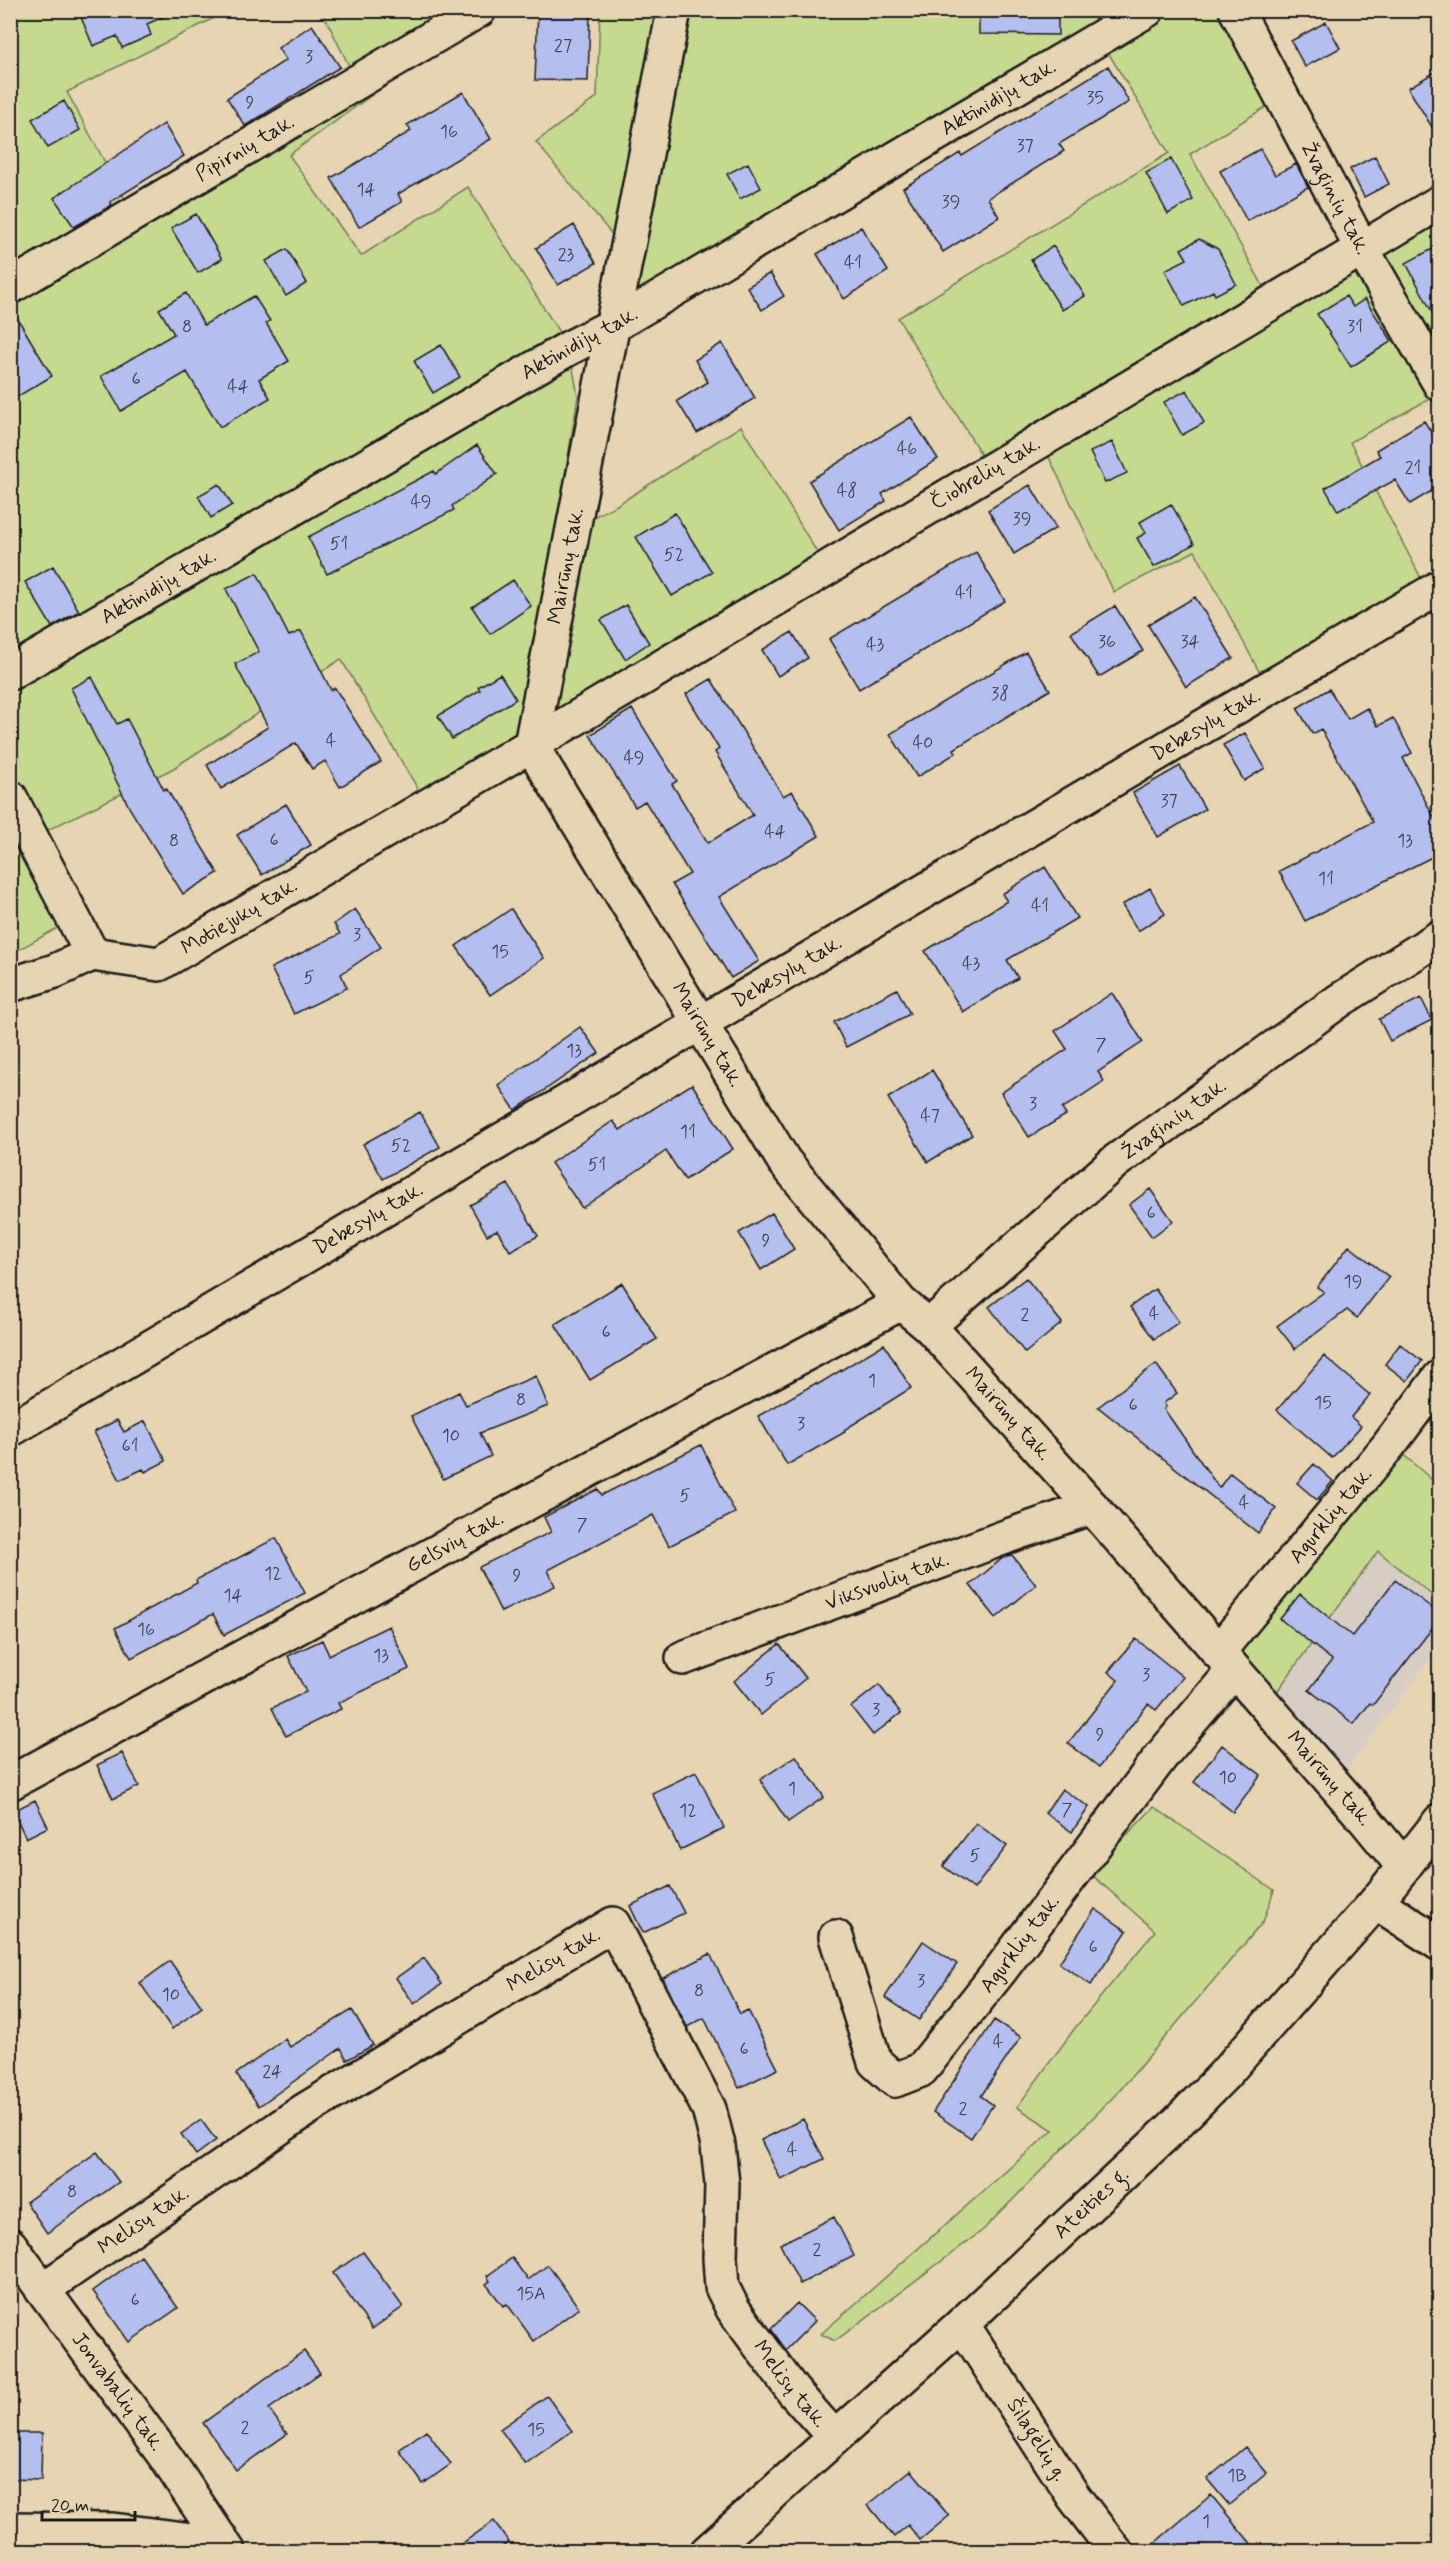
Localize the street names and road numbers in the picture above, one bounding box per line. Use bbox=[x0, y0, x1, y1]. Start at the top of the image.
street label: Aktinidijų tak. bbox=[936, 53, 1061, 143]
street label: Pipirnių tak. bbox=[190, 108, 300, 188]
street label: Žvaginių tak. bbox=[1294, 137, 1376, 260]
street label: Aktinidijų tak. bbox=[516, 300, 643, 387]
street label: Čiobrelių tak. bbox=[926, 430, 1046, 517]
street label: Mairūnų tak. bbox=[541, 505, 591, 627]
street label: Aktinidijų tak. bbox=[96, 542, 222, 631]
street label: Debesylų tak. bbox=[1146, 682, 1266, 768]
street label: Motiejukų tak. bbox=[176, 872, 303, 962]
street label: Debesylų tak. bbox=[727, 929, 847, 1015]
street label: Mairūnų tak. bbox=[665, 977, 750, 1092]
street label: Žvaginių tak. bbox=[1116, 1072, 1232, 1167]
street label: Debesylų tak. bbox=[308, 1175, 428, 1262]
street label: Mairūnų tak. bbox=[958, 1361, 1058, 1467]
street label: Agurklių tak. bbox=[1283, 1462, 1379, 1569]
street label: Gelsvių tak. bbox=[401, 1504, 509, 1580]
street label: Viksvuolių tak. bbox=[821, 1545, 953, 1617]
street label: Mairūnų tak. bbox=[1280, 1725, 1379, 1832]
street label: Agurklių tak. bbox=[973, 1889, 1066, 1999]
street label: Melisų tak. bbox=[501, 1921, 606, 1999]
street label: Ateities g. bbox=[1048, 2161, 1135, 2245]
street label: Melisų tak. bbox=[92, 2179, 195, 2262]
street label: Jonvabalių tak. bbox=[65, 2327, 171, 2457]
street label: Melisų tak. bbox=[746, 2334, 833, 2434]
street label: Šilagėlių g. bbox=[1000, 2393, 1074, 2487]

